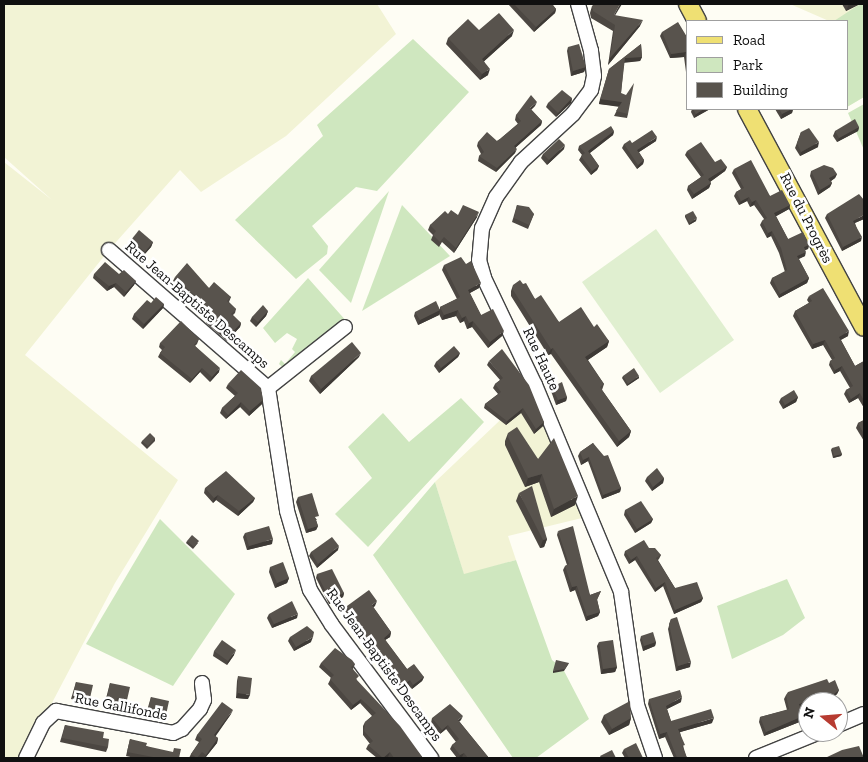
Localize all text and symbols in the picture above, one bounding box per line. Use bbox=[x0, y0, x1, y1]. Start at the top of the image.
legend bbox=[686, 20, 848, 110]
text: Road bbox=[733, 31, 765, 49]
text: Park bbox=[733, 56, 763, 74]
text: Building bbox=[733, 81, 788, 99]
street label: Rue du Progrès bbox=[776, 170, 836, 266]
street label: Rue Jean-Baptiste Descamps bbox=[121, 237, 273, 373]
street label: Rue Haute bbox=[519, 325, 563, 393]
street label: Rue Jean-Baptiste Descamps bbox=[322, 585, 446, 745]
street label: Rue Gallifonde bbox=[73, 689, 169, 725]
north arrow bbox=[798, 692, 848, 742]
text: N bbox=[799, 705, 819, 720]

